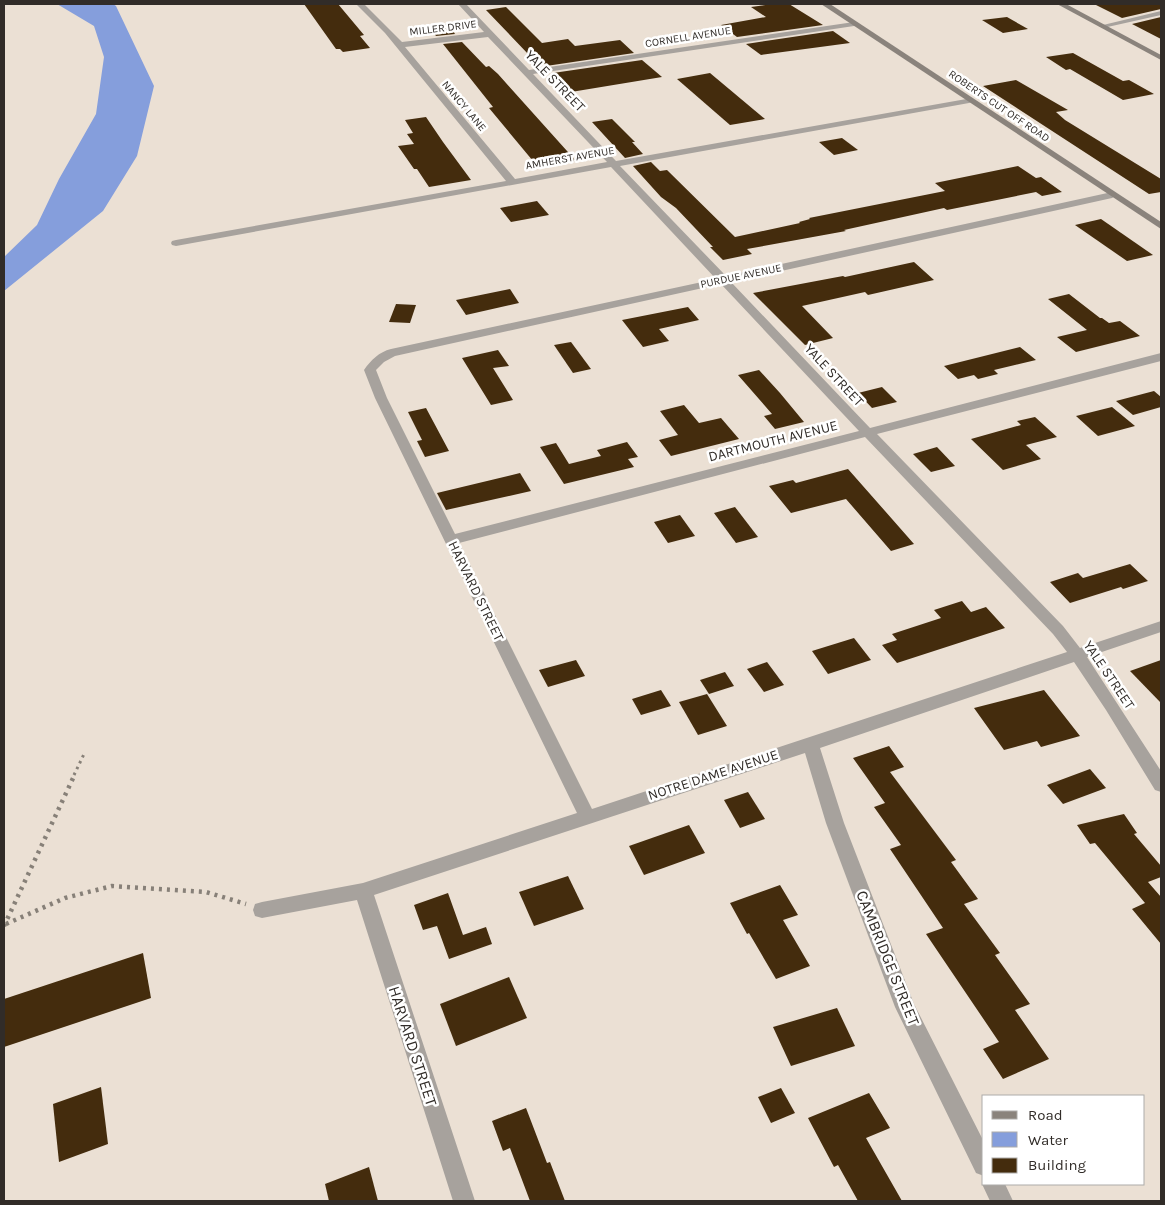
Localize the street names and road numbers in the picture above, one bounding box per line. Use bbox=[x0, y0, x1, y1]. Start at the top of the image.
street label: MILLER DRIVE bbox=[409, 17, 477, 39]
street label: CORNELL AVENUE bbox=[644, 24, 732, 50]
street label: YALE STREET bbox=[521, 47, 589, 115]
street label: ROBERTS CUT OFF ROAD bbox=[946, 67, 1052, 145]
street label: NANCY LANE bbox=[439, 78, 489, 134]
street label: AMHERST AVENUE bbox=[525, 144, 615, 172]
street label: PURDUE AVENUE bbox=[699, 261, 783, 291]
street label: YALE STREET bbox=[801, 340, 867, 410]
street label: DARTMOUTH AVENUE bbox=[707, 417, 839, 465]
street label: HARVARD STREET bbox=[444, 538, 508, 644]
street label: YALE STREET bbox=[1080, 637, 1138, 713]
street label: NOTRE DAME AVENUE bbox=[646, 746, 780, 804]
street label: CAMBRIDGE STREET bbox=[852, 888, 924, 1028]
street label: HARVARD STREET bbox=[385, 984, 441, 1108]

